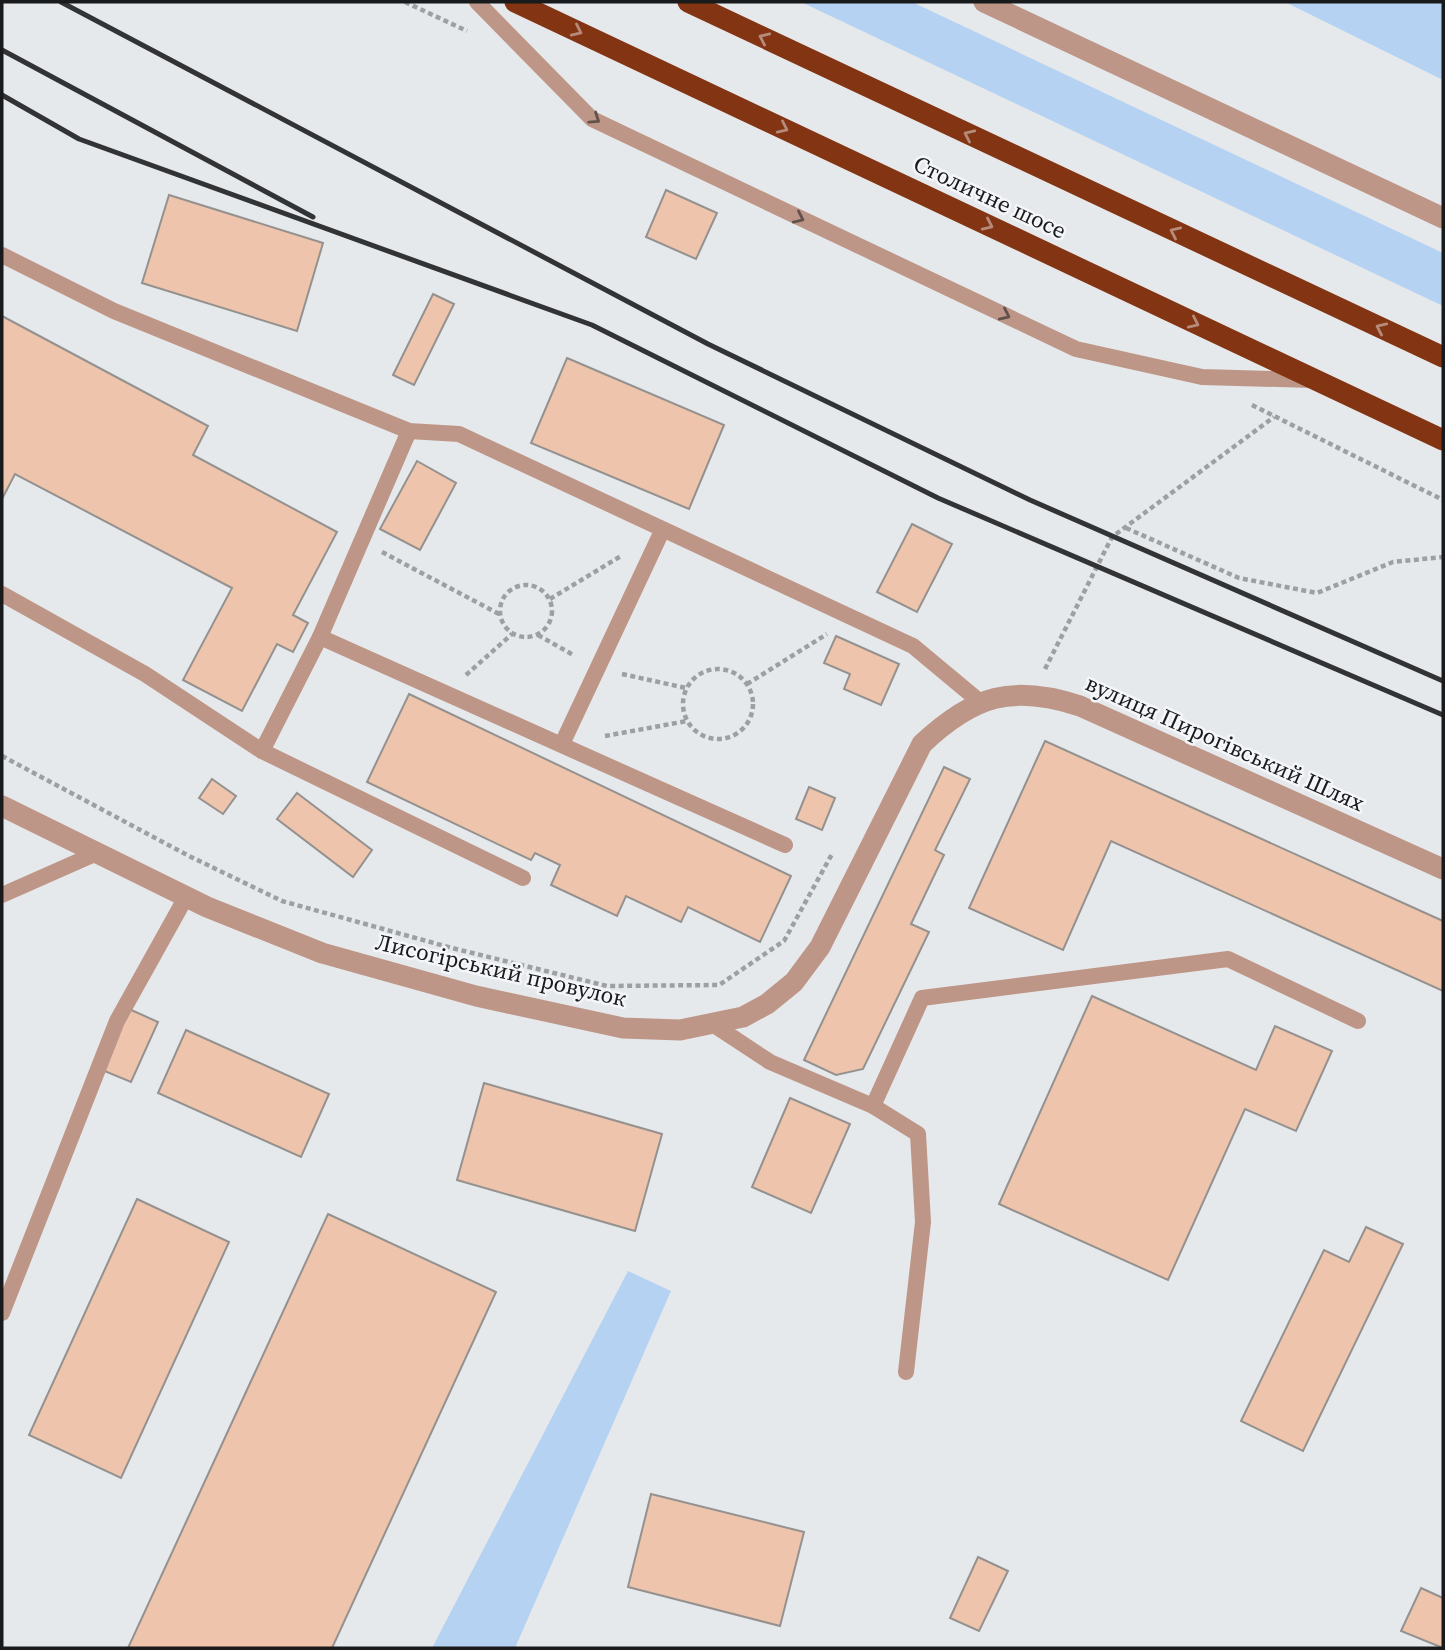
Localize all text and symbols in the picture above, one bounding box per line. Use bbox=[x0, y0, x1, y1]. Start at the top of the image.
one-way arrow bbox=[570, 23, 582, 37]
one-way arrow bbox=[759, 32, 771, 46]
one-way arrow bbox=[587, 110, 600, 123]
one-way arrow bbox=[776, 120, 788, 134]
one-way arrow bbox=[964, 129, 976, 143]
street label: Столичне шосе bbox=[908, 148, 1072, 246]
one-way arrow bbox=[792, 209, 804, 223]
one-way arrow bbox=[981, 217, 993, 231]
one-way arrow bbox=[1170, 226, 1183, 240]
one-way arrow bbox=[998, 307, 1010, 321]
one-way arrow bbox=[1187, 314, 1199, 328]
one-way arrow bbox=[1376, 322, 1389, 336]
street label: вулиця Пирогівський Шлях bbox=[1080, 667, 1370, 819]
street label: Лисогірський провулок bbox=[372, 926, 630, 1014]

